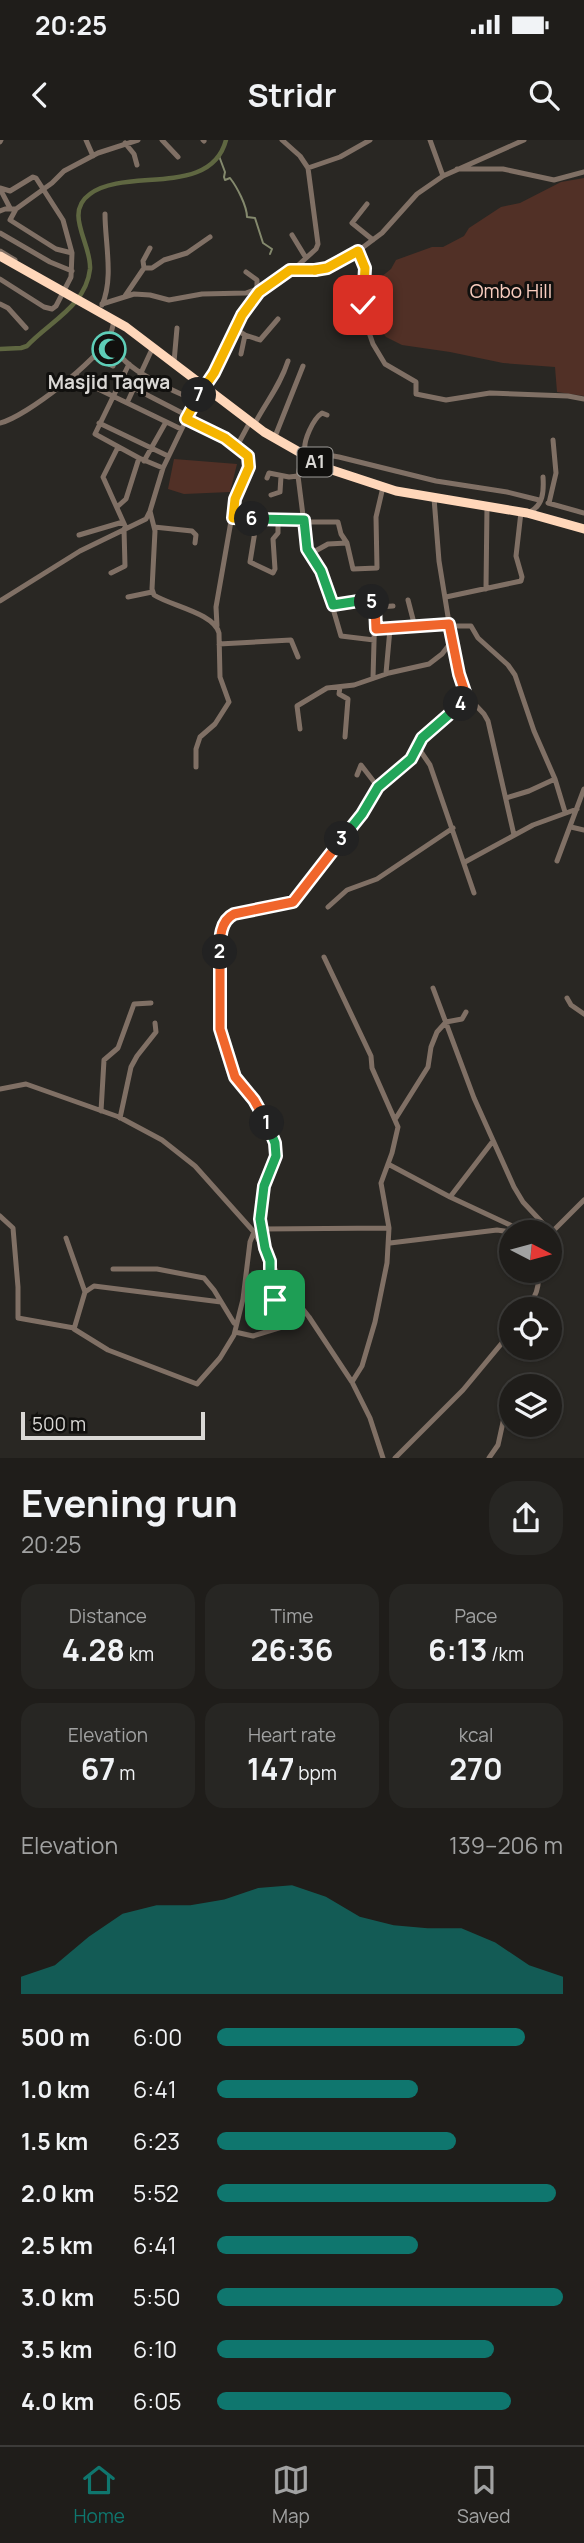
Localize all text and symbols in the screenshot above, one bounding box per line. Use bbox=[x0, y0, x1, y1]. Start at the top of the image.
text: 20:25 bbox=[35, 7, 107, 43]
text: Stridr bbox=[247, 73, 337, 117]
icon: back bbox=[21, 76, 59, 114]
icon: search bbox=[525, 76, 563, 114]
pin bbox=[333, 275, 393, 335]
park label: Ombo Hill bbox=[470, 278, 552, 304]
icon: check bbox=[344, 286, 382, 324]
mosque icon: Masjid Taqwa bbox=[90, 330, 128, 368]
place label: Masjid Taqwa bbox=[48, 369, 170, 395]
pin: 7 bbox=[182, 378, 216, 412]
text: 7 bbox=[193, 381, 204, 407]
road number: A1 bbox=[298, 448, 332, 476]
pin: 6 bbox=[234, 502, 270, 536]
text: 6 bbox=[246, 505, 257, 531]
pin: 5 bbox=[354, 584, 390, 620]
text: 5 bbox=[366, 588, 377, 614]
pin: 4 bbox=[444, 686, 478, 722]
text: 4 bbox=[455, 690, 466, 716]
pin: 3 bbox=[324, 822, 360, 856]
text: 3 bbox=[336, 825, 347, 851]
pin: 2 bbox=[202, 934, 238, 970]
text: 2 bbox=[214, 938, 225, 964]
pin: 1 bbox=[250, 1105, 284, 1140]
text: 1 bbox=[262, 1109, 271, 1135]
north arrow bbox=[499, 1220, 562, 1283]
map controls bbox=[499, 1220, 562, 1437]
pin bbox=[245, 1270, 305, 1330]
icon: arrive bbox=[256, 1281, 294, 1319]
button: locate bbox=[499, 1297, 562, 1360]
button: layers bbox=[499, 1374, 562, 1437]
scale bar bbox=[21, 1409, 205, 1441]
text: 500 m bbox=[32, 1411, 86, 1437]
text: Evening run bbox=[21, 1476, 238, 1528]
button: share bbox=[489, 1481, 563, 1555]
text: 20:25 bbox=[21, 1528, 81, 1560]
text: Distance bbox=[69, 1603, 147, 1629]
text: Time bbox=[271, 1603, 313, 1629]
text: Pace bbox=[455, 1603, 497, 1629]
text: 4.28 bbox=[62, 1629, 125, 1670]
text: 26:36 bbox=[251, 1629, 333, 1670]
text: 6:13 bbox=[428, 1629, 487, 1670]
text: km bbox=[125, 1641, 154, 1667]
text: /km bbox=[487, 1641, 524, 1667]
text: Elevation bbox=[68, 1722, 148, 1748]
text: Heart rate bbox=[248, 1722, 336, 1748]
text: kcal bbox=[459, 1722, 493, 1748]
text: 67 bbox=[81, 1748, 115, 1789]
text: 147 bbox=[247, 1748, 294, 1789]
text: 270 bbox=[449, 1748, 503, 1789]
text: m bbox=[115, 1760, 135, 1786]
text: bpm bbox=[294, 1760, 337, 1786]
text: Elevation bbox=[21, 1829, 118, 1861]
text: 139–206 m bbox=[449, 1829, 563, 1861]
text: 500 m bbox=[21, 2021, 90, 2053]
text: 6:00 bbox=[133, 2021, 182, 2053]
text: 1.0 km bbox=[21, 2073, 90, 2105]
text: 6:41 bbox=[133, 2073, 177, 2105]
text: 1.5 km bbox=[21, 2125, 88, 2157]
text: 6:23 bbox=[133, 2125, 180, 2157]
text: 2.0 km bbox=[21, 2177, 94, 2209]
text: 5:52 bbox=[133, 2177, 179, 2209]
text: 2.5 km bbox=[21, 2229, 93, 2261]
text: 6:41 bbox=[133, 2229, 177, 2261]
text: 3.0 km bbox=[21, 2281, 94, 2313]
text: 5:50 bbox=[133, 2281, 180, 2313]
text: 3.5 km bbox=[21, 2333, 92, 2365]
text: 6:10 bbox=[133, 2333, 177, 2365]
text: 4.0 km bbox=[21, 2385, 94, 2417]
text: 6:05 bbox=[133, 2385, 181, 2417]
tab: Home bbox=[74, 2461, 125, 2529]
tab: Map bbox=[272, 2461, 310, 2529]
tab: Saved bbox=[457, 2461, 510, 2529]

